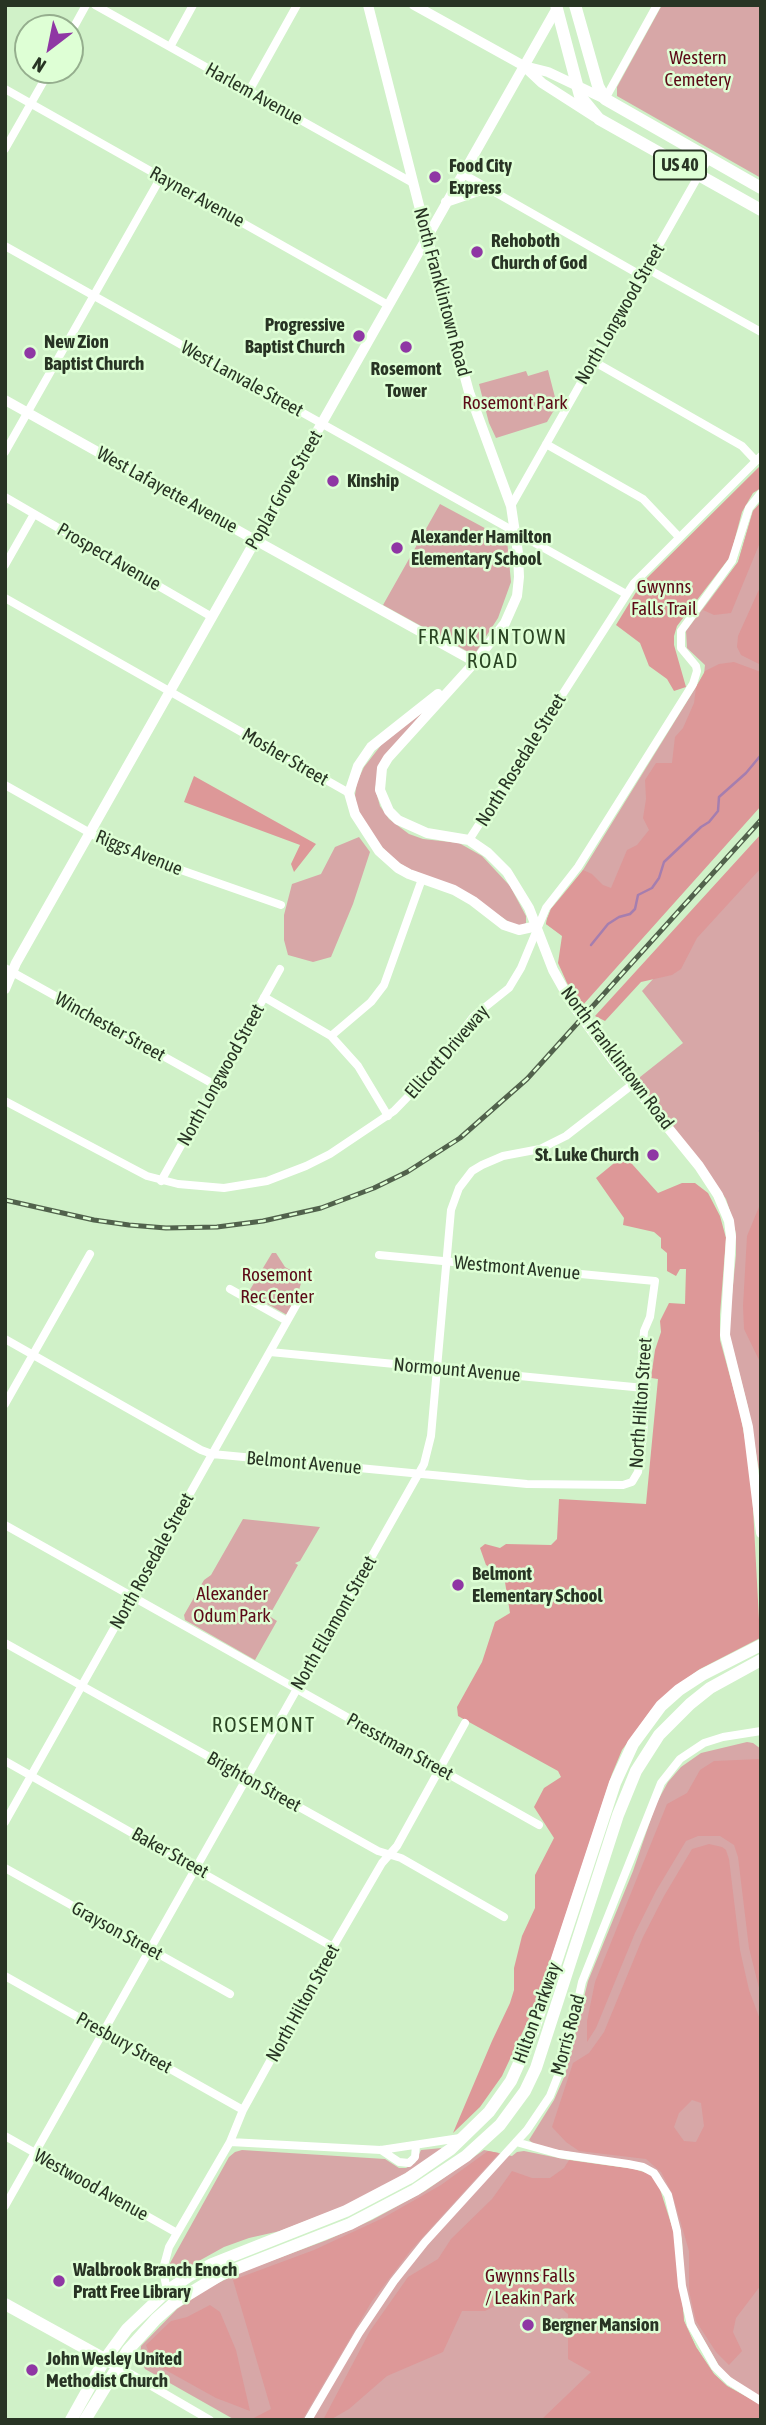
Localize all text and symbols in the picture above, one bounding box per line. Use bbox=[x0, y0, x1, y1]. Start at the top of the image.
north arrow bbox=[14, 14, 84, 84]
park label: Western Cemetery bbox=[665, 47, 731, 91]
text: N bbox=[28, 53, 50, 77]
street label: Harlem Avenue bbox=[201, 58, 307, 130]
road number: US 40 bbox=[654, 150, 706, 180]
place label: Food City Express bbox=[449, 155, 512, 199]
street label: Rayner Avenue bbox=[146, 162, 248, 232]
marker: Food City Express bbox=[427, 169, 443, 185]
street label: North Franklintown Road bbox=[408, 205, 476, 379]
place label: Rehoboth Church of God bbox=[491, 230, 587, 274]
street label: North Longwood Street bbox=[570, 240, 670, 388]
marker: Rehoboth Church of God bbox=[469, 244, 485, 260]
place label: Progressive Baptist Church bbox=[245, 314, 345, 358]
marker: Progressive Baptist Church bbox=[351, 328, 367, 344]
place label: New Zion Baptist Church bbox=[44, 331, 144, 375]
street label: West Lanvale Street bbox=[177, 336, 307, 422]
marker: Rosemont Tower bbox=[398, 339, 414, 355]
marker: New Zion Baptist Church bbox=[22, 345, 38, 361]
place label: Rosemont Tower bbox=[370, 358, 442, 402]
park label: Rosemont Park bbox=[462, 392, 568, 414]
street label: Poplar Grove Street bbox=[241, 426, 327, 554]
street label: West Lafayette Avenue bbox=[93, 442, 241, 538]
place label: Kinship bbox=[347, 470, 399, 492]
marker: Kinship bbox=[325, 473, 341, 489]
street label: Prospect Avenue bbox=[53, 518, 165, 596]
place label: Alexander Hamilton Elementary School bbox=[411, 526, 552, 570]
marker: Alexander Hamilton Elementary School bbox=[389, 540, 405, 556]
park label: Gwynns Falls Trail bbox=[631, 576, 697, 620]
district label: FRANKLINTOWN ROAD bbox=[419, 624, 567, 674]
street label: North Rosedale Street bbox=[471, 689, 571, 831]
street label: Mosher Street bbox=[238, 723, 332, 791]
street label: Riggs Avenue bbox=[92, 825, 186, 881]
street label: North Franklintown Road bbox=[556, 982, 678, 1134]
street label: Winchester Street bbox=[51, 987, 169, 1067]
street label: North Longwood Street bbox=[173, 1000, 269, 1150]
street label: Ellicott Driveway bbox=[400, 1001, 494, 1103]
place label: St. Luke Church bbox=[535, 1144, 639, 1166]
marker: St. Luke Church bbox=[645, 1147, 661, 1163]
street label: Westmont Avenue bbox=[453, 1251, 581, 1285]
park label: Rosemont Rec Center bbox=[240, 1264, 314, 1308]
street label: North Hilton Street bbox=[625, 1337, 657, 1469]
street label: Normount Avenue bbox=[393, 1353, 521, 1387]
street label: Belmont Avenue bbox=[246, 1447, 362, 1479]
street label: North Rosedale Street bbox=[105, 1489, 199, 1633]
street label: North Ellamont Street bbox=[286, 1552, 382, 1694]
place label: Belmont Elementary School bbox=[472, 1563, 603, 1607]
marker: Belmont Elementary School bbox=[450, 1577, 466, 1593]
park label: Alexander Odum Park bbox=[193, 1583, 271, 1627]
street label: Presstman Street bbox=[343, 1708, 457, 1786]
district label: ROSEMONT bbox=[213, 1712, 315, 1738]
street label: Brighton Street bbox=[203, 1747, 305, 1817]
street label: Baker Street bbox=[128, 1823, 212, 1883]
street label: Grayson Street bbox=[67, 1897, 167, 1965]
street label: North Hilton Street bbox=[261, 1940, 345, 2066]
street label: Hilton Parkway bbox=[508, 1959, 566, 2067]
street label: Morris Road bbox=[546, 1992, 590, 2078]
street label: Presbury Street bbox=[72, 2007, 176, 2079]
street label: Westwood Avenue bbox=[30, 2144, 152, 2226]
place label: Walbrook Branch Enoch Pratt Free Library bbox=[73, 2259, 237, 2303]
park label: Gwynns Falls / Leakin Park bbox=[485, 2265, 575, 2309]
marker: Walbrook Branch Enoch Pratt Free Library bbox=[51, 2273, 67, 2289]
place label: Bergner Mansion bbox=[542, 2314, 659, 2336]
marker: Bergner Mansion bbox=[520, 2317, 536, 2333]
place label: John Wesley United Methodist Church bbox=[46, 2348, 182, 2392]
marker: John Wesley United Methodist Church bbox=[24, 2362, 40, 2378]

